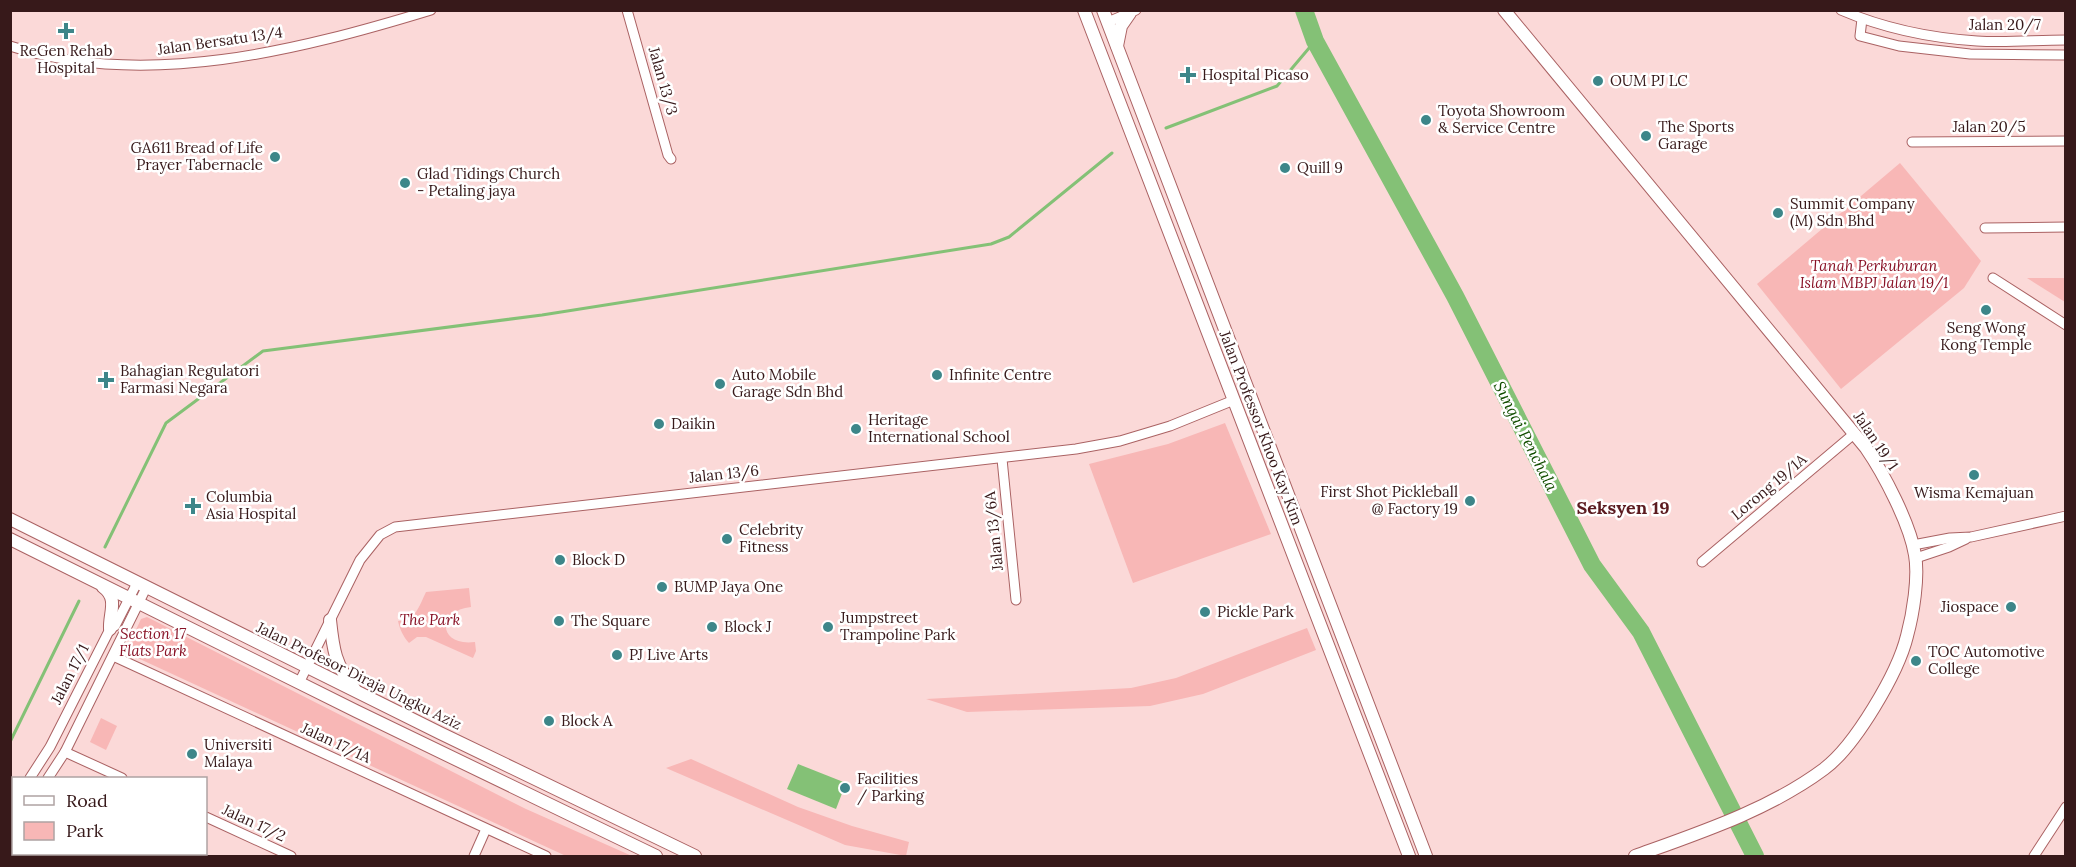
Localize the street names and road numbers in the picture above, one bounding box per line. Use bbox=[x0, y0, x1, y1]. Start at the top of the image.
street label: Jalan 20/7 bbox=[1968, 15, 2041, 35]
street label: Jalan Bersatu 13/4 bbox=[155, 22, 284, 60]
street label: Jalan 13/3 bbox=[643, 44, 682, 117]
street label: Jalan 20/5 bbox=[1951, 117, 2026, 137]
street label: Jalan Professor Khoo Kay Kim bbox=[1215, 327, 1307, 528]
street label: Jalan 19/1 bbox=[1848, 407, 1903, 474]
street label: Lorong 19/1A bbox=[1727, 449, 1811, 524]
street label: Jalan 13/6 bbox=[687, 460, 760, 488]
street label: Jalan 13/6A bbox=[980, 490, 1008, 573]
street label: Jalan Profesor Diraja Ungku Aziz bbox=[253, 617, 465, 734]
street label: Jalan 17/1 bbox=[46, 640, 94, 708]
street label: Jalan 17/1A bbox=[297, 718, 375, 768]
street label: Jalan 17/2 bbox=[218, 799, 289, 846]

